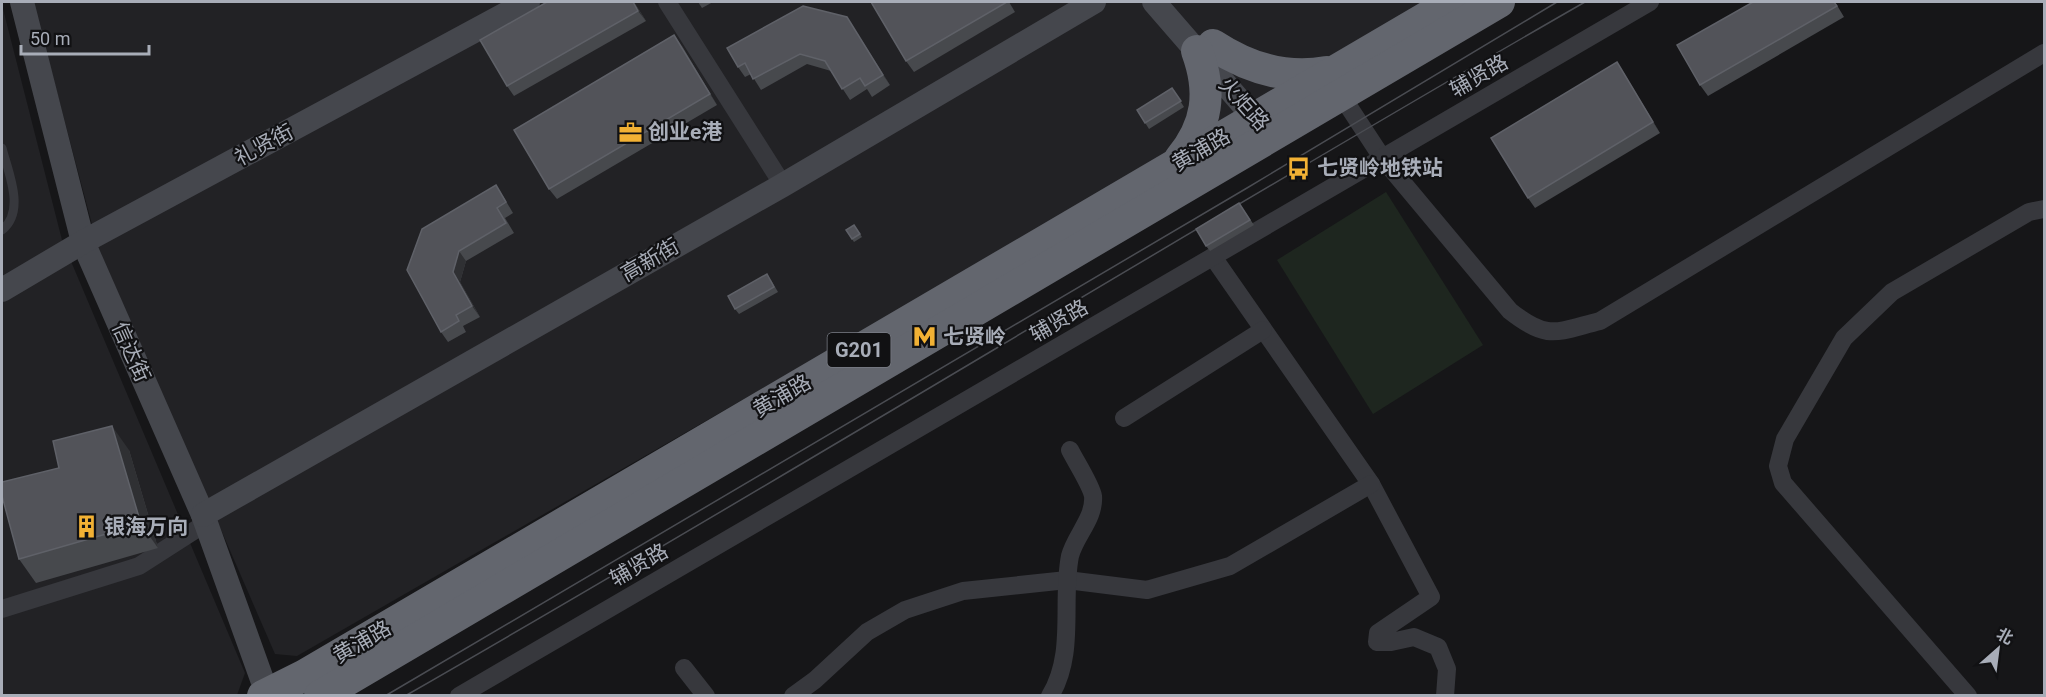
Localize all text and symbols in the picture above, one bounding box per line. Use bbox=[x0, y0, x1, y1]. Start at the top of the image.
scale bar bbox=[21, 18, 148, 56]
text: 50 m bbox=[30, 28, 70, 49]
street label: 辅贤路 bbox=[1446, 50, 1512, 102]
street label: 火炬路 bbox=[1214, 73, 1274, 135]
office icon: 创业e港 bbox=[617, 119, 643, 145]
street label: 礼贤街 bbox=[231, 120, 297, 170]
place label: 创业e港 bbox=[648, 120, 722, 144]
street label: 黄浦路 bbox=[1168, 124, 1234, 176]
bus stop icon: 七贤岭地铁站 bbox=[1286, 155, 1312, 181]
place label: 七贤岭地铁站 bbox=[1317, 156, 1443, 180]
street label: 高新街 bbox=[617, 234, 683, 286]
street label: 辅贤路 bbox=[1026, 295, 1092, 347]
street label: 信达街 bbox=[107, 318, 155, 386]
metro station icon: 七贤岭 bbox=[912, 324, 938, 350]
place label: 七贤岭 bbox=[943, 325, 1006, 349]
road number: G201 bbox=[828, 333, 890, 367]
street label: 黄浦路 bbox=[749, 370, 815, 422]
building icon: 银海万向 bbox=[73, 514, 99, 540]
place label: 银海万向 bbox=[104, 515, 188, 539]
street label: 辅贤路 bbox=[606, 539, 672, 591]
street label: 黄浦路 bbox=[329, 616, 395, 668]
north arrow bbox=[1968, 619, 2028, 679]
text: 北 bbox=[1993, 624, 2016, 648]

